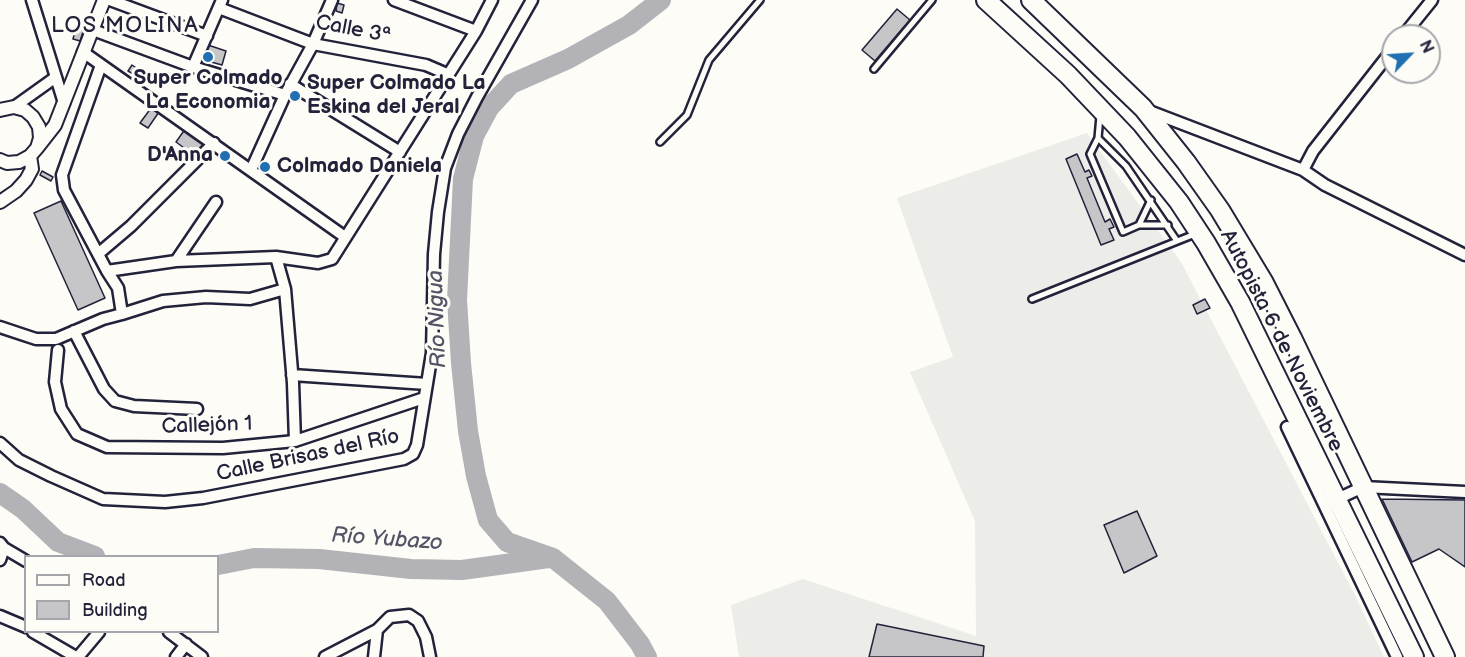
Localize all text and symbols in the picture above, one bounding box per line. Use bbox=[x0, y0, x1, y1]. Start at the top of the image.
street label: Calle 3ª bbox=[313, 10, 393, 50]
district label: LOS MOLINA bbox=[51, 13, 199, 39]
north arrow bbox=[1381, 24, 1441, 84]
text: N bbox=[1415, 38, 1437, 56]
marker: Super Colmado La Economia bbox=[201, 50, 215, 64]
place label: Super Colmado La Economia bbox=[133, 66, 283, 116]
place label: Super Colmado La Eskina del Jeral bbox=[307, 71, 486, 121]
marker: Super Colmado La Eskina del Jeral bbox=[288, 89, 302, 103]
place label: D'Anna bbox=[147, 143, 213, 169]
marker: D'Anna bbox=[218, 149, 232, 163]
place label: Colmado Daniela bbox=[277, 154, 442, 180]
marker: Colmado Daniela bbox=[258, 160, 272, 174]
street label: Autopista 6 de Noviembre bbox=[1214, 226, 1348, 456]
water label: Río Nigua bbox=[423, 269, 453, 369]
street label: Callejón 1 bbox=[161, 412, 253, 440]
street label: Calle Brisas del Río bbox=[214, 424, 402, 488]
water label: Río Yubazo bbox=[331, 523, 443, 557]
legend bbox=[24, 555, 219, 633]
text: Road bbox=[82, 570, 126, 591]
text: Building bbox=[82, 600, 148, 621]

